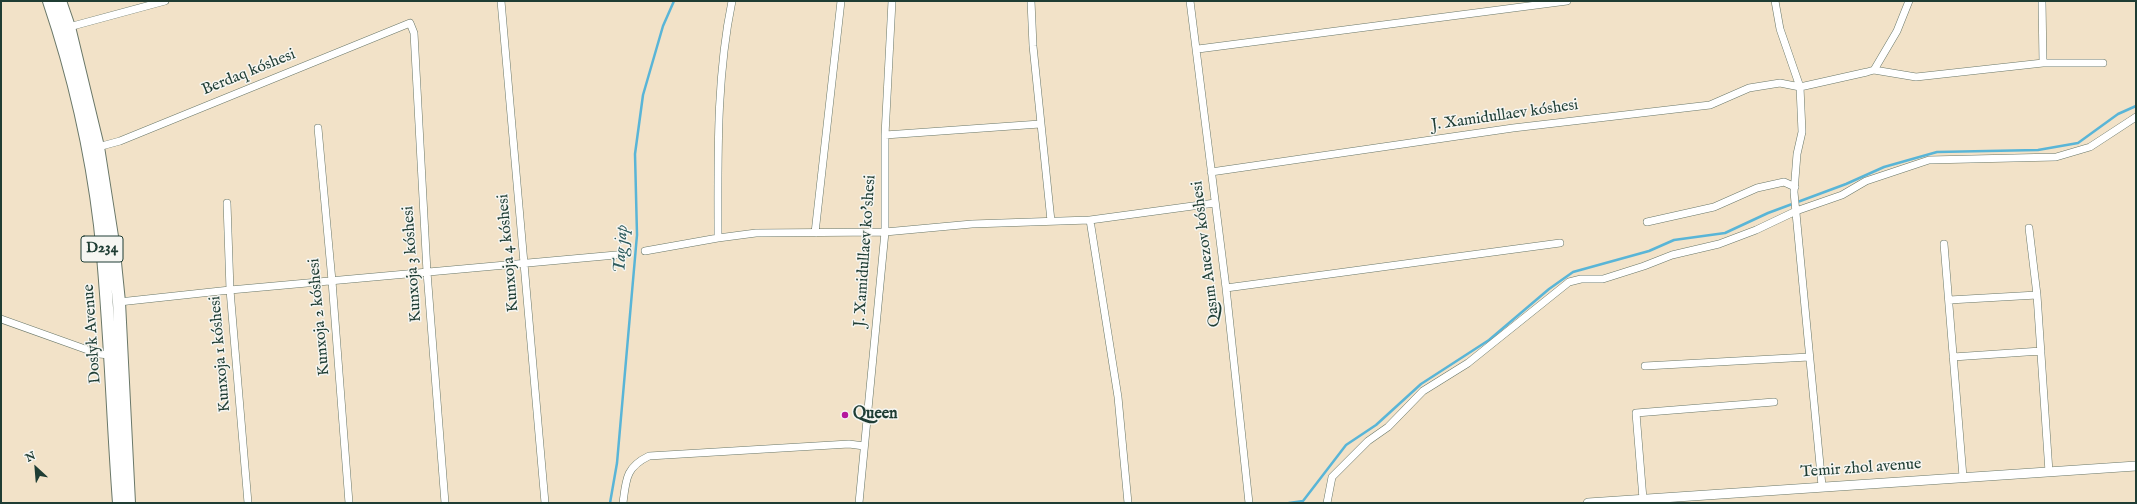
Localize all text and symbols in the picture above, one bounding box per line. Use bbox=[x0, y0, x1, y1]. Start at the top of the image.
street label: Berdaq kóshesi bbox=[199, 46, 299, 100]
street label: J. Xamidullaev kóshesi bbox=[1430, 96, 1580, 136]
street label: J. Xamidullaev ko'shesi bbox=[851, 174, 881, 328]
street label: Qasım Auezov kóshesi bbox=[1189, 180, 1225, 328]
street label: Kunxoja 4 kóshesi bbox=[494, 193, 524, 313]
street label: Kunxoja 3 kóshesi bbox=[399, 205, 427, 323]
water label: Tag jap bbox=[611, 225, 633, 273]
road number: D234 bbox=[81, 236, 123, 262]
street label: Kunxoja 2 kóshesi bbox=[305, 257, 335, 377]
street label: Doslyk Avenue bbox=[80, 284, 106, 384]
street label: Kunxoja 1 kóshesi bbox=[206, 295, 236, 413]
place label: Queen bbox=[853, 405, 898, 425]
marker: Queen bbox=[840, 410, 850, 420]
north arrow bbox=[16, 448, 56, 488]
text: N bbox=[23, 449, 38, 466]
street label: Temir zhol avenue bbox=[1800, 455, 1922, 483]

